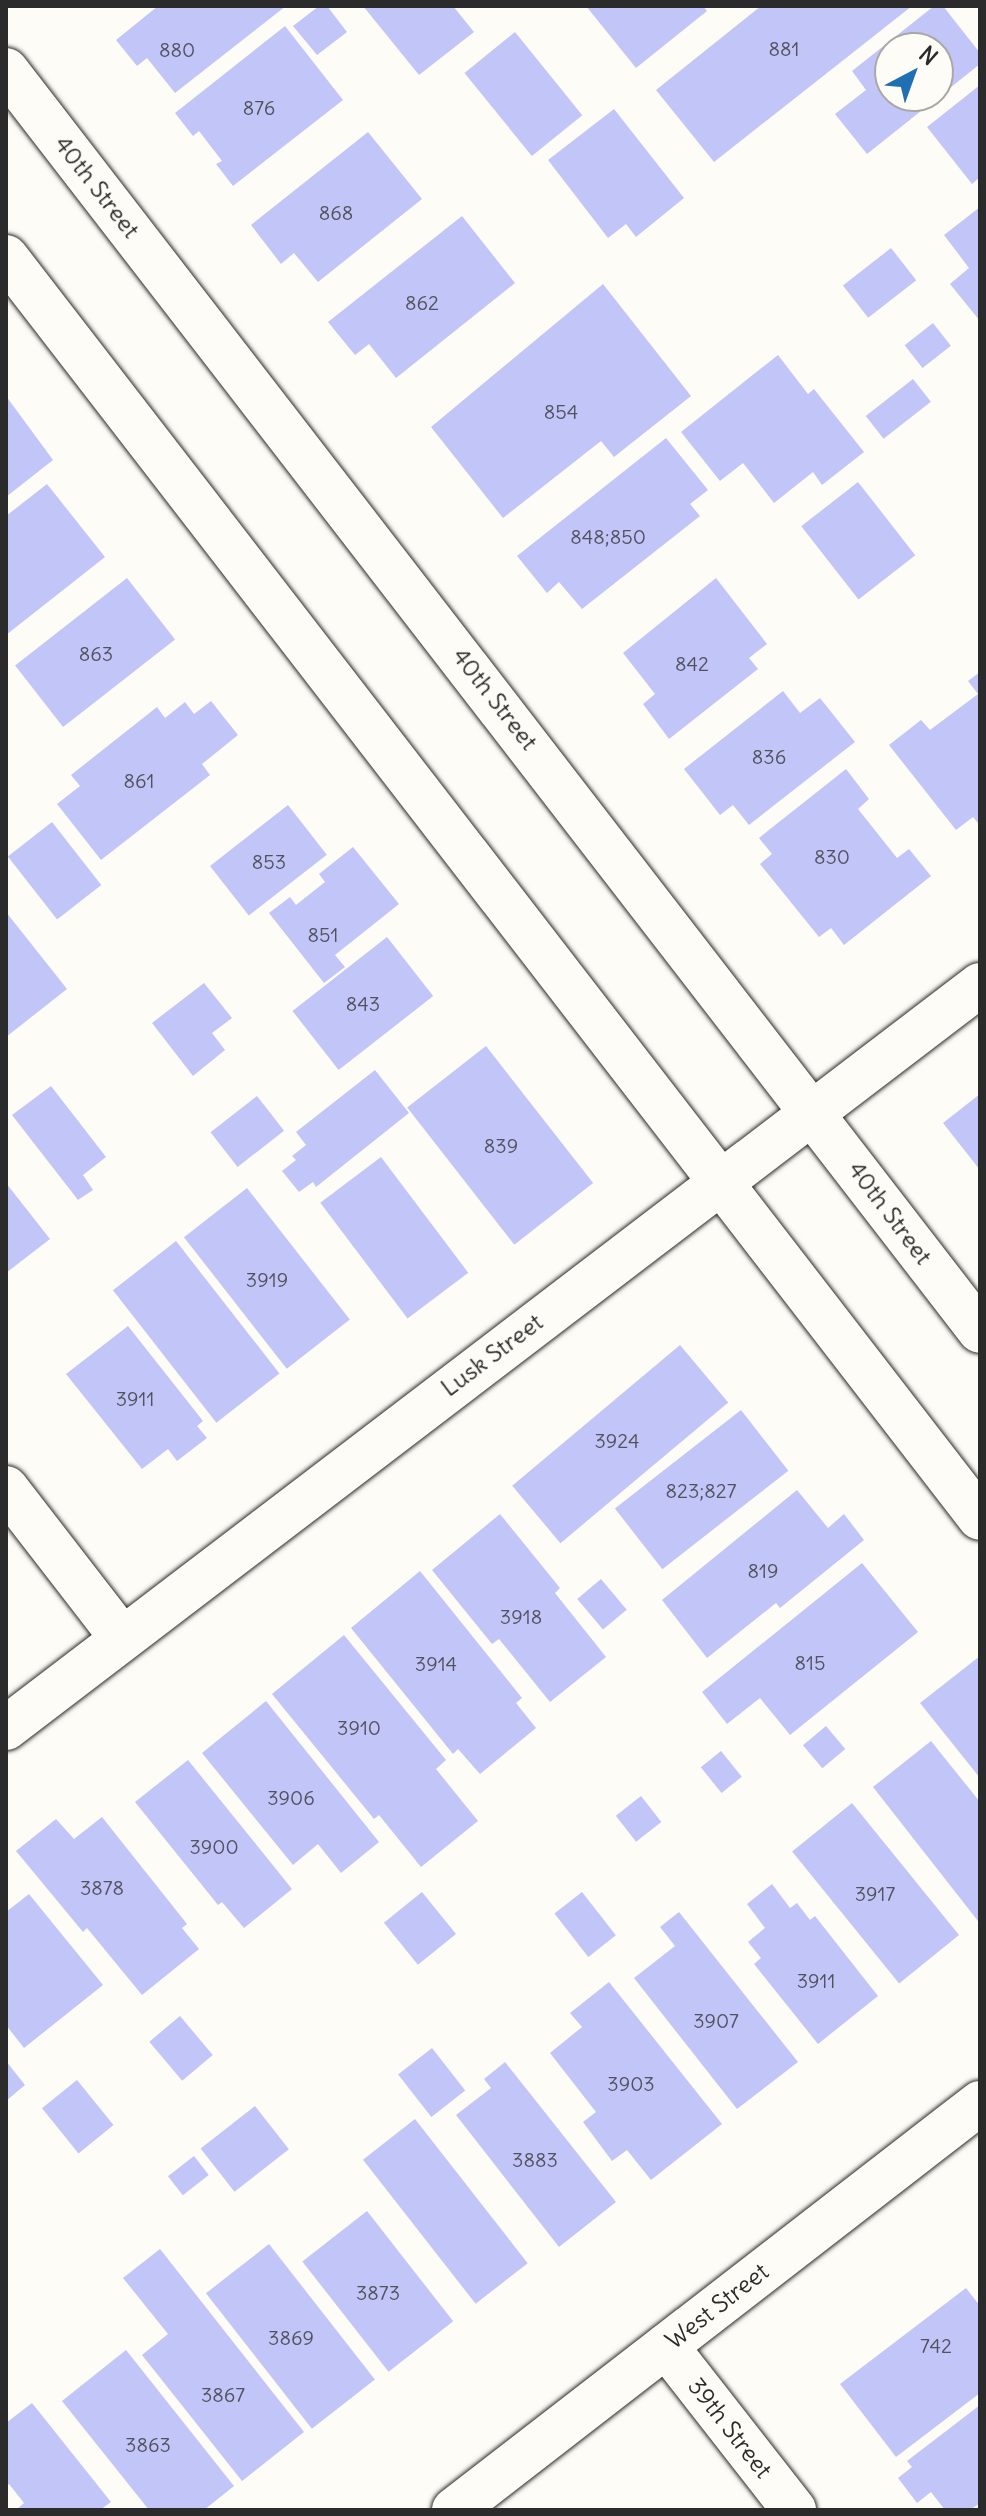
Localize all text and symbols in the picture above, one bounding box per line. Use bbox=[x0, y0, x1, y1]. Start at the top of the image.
north arrow bbox=[874, 32, 954, 112]
house number: 881 bbox=[769, 36, 799, 60]
house number: 880 bbox=[159, 37, 195, 61]
text: N bbox=[914, 40, 943, 71]
house number: 876 bbox=[243, 95, 275, 119]
street label: 40th Street bbox=[48, 130, 146, 244]
house number: 868 bbox=[319, 200, 353, 224]
house number: 862 bbox=[405, 290, 439, 314]
house number: 854 bbox=[544, 399, 578, 423]
house number: 848;850 bbox=[570, 524, 646, 548]
house number: 863 bbox=[79, 641, 113, 665]
street label: 40th Street bbox=[446, 642, 544, 756]
house number: 842 bbox=[675, 651, 709, 675]
house number: 836 bbox=[752, 744, 786, 768]
house number: 861 bbox=[124, 768, 154, 792]
house number: 830 bbox=[814, 844, 850, 868]
house number: 853 bbox=[252, 849, 286, 873]
house number: 851 bbox=[308, 922, 338, 946]
house number: 843 bbox=[346, 991, 380, 1015]
house number: 839 bbox=[484, 1133, 518, 1157]
street label: 40th Street bbox=[842, 1156, 938, 1270]
house number: 3919 bbox=[246, 1267, 288, 1291]
street label: Lusk Street bbox=[436, 1307, 548, 1403]
house number: 3911 bbox=[116, 1386, 154, 1410]
house number: 3924 bbox=[594, 1428, 640, 1452]
house number: 823;827 bbox=[666, 1478, 736, 1502]
house number: 819 bbox=[748, 1558, 778, 1582]
house number: 3918 bbox=[500, 1604, 542, 1628]
house number: 815 bbox=[795, 1650, 825, 1674]
house number: 3914 bbox=[415, 1651, 457, 1675]
house number: 3910 bbox=[337, 1715, 381, 1739]
house number: 3906 bbox=[267, 1785, 315, 1809]
house number: 3900 bbox=[189, 1834, 239, 1858]
house number: 3878 bbox=[80, 1875, 124, 1899]
house number: 3917 bbox=[855, 1881, 895, 1905]
house number: 3911 bbox=[797, 1968, 835, 1992]
house number: 3907 bbox=[693, 2008, 739, 2032]
house number: 3903 bbox=[607, 2071, 655, 2095]
house number: 3883 bbox=[512, 2147, 558, 2171]
street label: West Street bbox=[660, 2257, 774, 2355]
house number: 3873 bbox=[356, 2280, 400, 2304]
house number: 3869 bbox=[268, 2325, 314, 2349]
house number: 742 bbox=[920, 2333, 952, 2357]
street label: 39th Street bbox=[682, 2372, 778, 2484]
house number: 3867 bbox=[201, 2382, 245, 2406]
house number: 3863 bbox=[125, 2432, 171, 2456]

